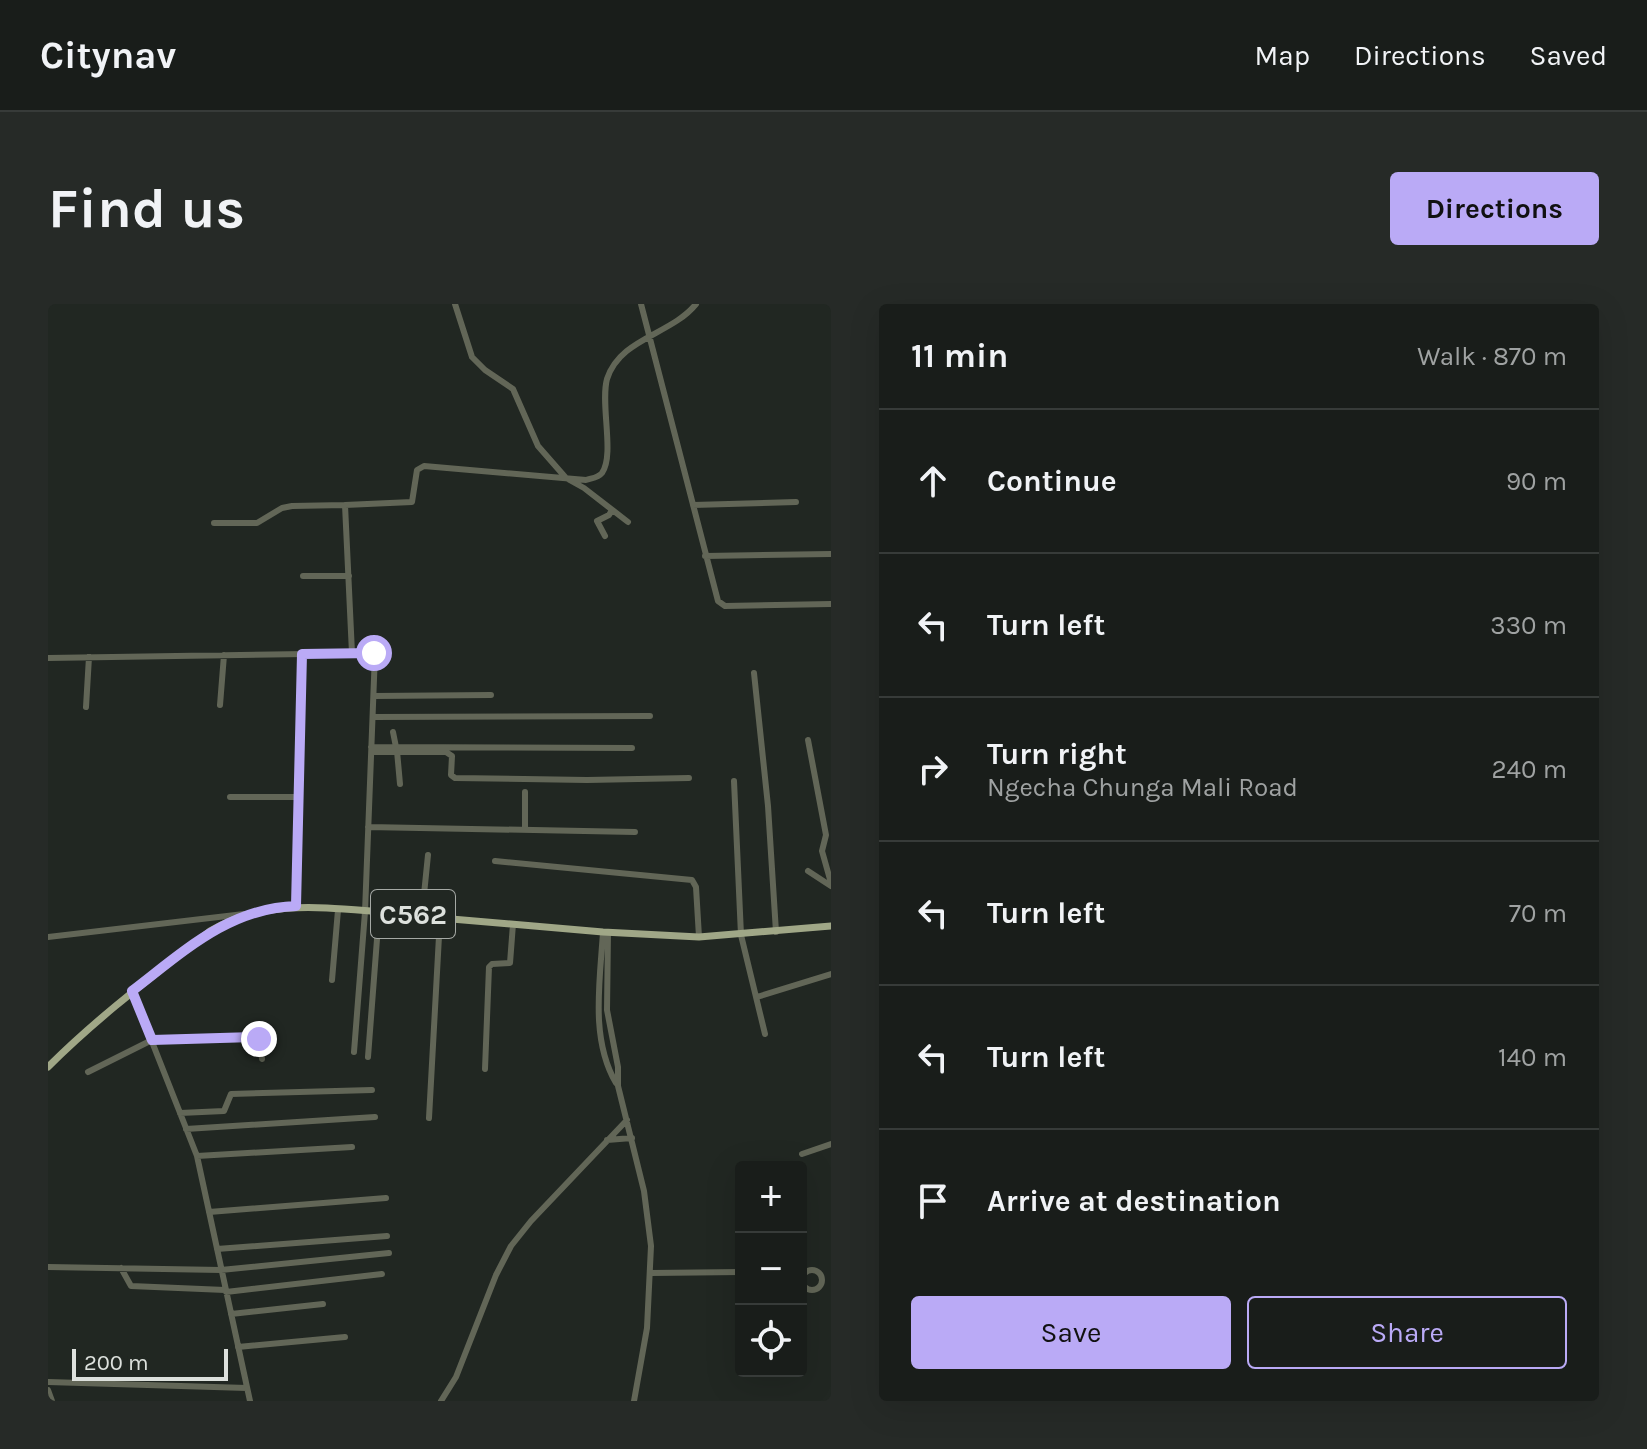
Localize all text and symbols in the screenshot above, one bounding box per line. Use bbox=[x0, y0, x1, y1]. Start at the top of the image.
text: Citynav bbox=[40, 33, 176, 78]
text: Map bbox=[1255, 39, 1310, 72]
text: Directions bbox=[1354, 39, 1486, 72]
text: Saved bbox=[1530, 39, 1607, 72]
button: Directions bbox=[1390, 172, 1599, 245]
text: Find us bbox=[48, 176, 245, 241]
text: 11 min bbox=[911, 336, 1008, 376]
text: Walk · 870 m bbox=[1417, 341, 1567, 372]
icon: ahead bbox=[911, 459, 955, 503]
text: Continue bbox=[987, 463, 1117, 499]
text: 90 m bbox=[1506, 466, 1567, 497]
icon: left bbox=[911, 603, 955, 647]
text: Turn left bbox=[987, 607, 1105, 643]
text: 330 m bbox=[1490, 610, 1567, 641]
route start bbox=[356, 635, 392, 671]
text: Turn right bbox=[987, 736, 1127, 772]
icon: right bbox=[911, 747, 955, 791]
text: 240 m bbox=[1491, 754, 1567, 785]
text: Ngecha Chunga Mali Road bbox=[987, 772, 1298, 803]
road number: C562 bbox=[371, 890, 455, 938]
icon: left bbox=[911, 891, 955, 935]
text: Turn left bbox=[987, 895, 1105, 931]
text: 70 m bbox=[1509, 898, 1567, 929]
route end bbox=[241, 1021, 277, 1057]
icon: left bbox=[911, 1035, 955, 1079]
text: Turn left bbox=[987, 1039, 1105, 1075]
text: 140 m bbox=[1498, 1042, 1567, 1073]
map controls bbox=[735, 1161, 807, 1377]
button: + bbox=[735, 1161, 807, 1233]
icon: arrive bbox=[911, 1179, 955, 1223]
text: Arrive at destination bbox=[987, 1183, 1281, 1219]
button: − bbox=[735, 1233, 807, 1305]
button: Save bbox=[911, 1296, 1231, 1369]
button: Share bbox=[1247, 1296, 1567, 1369]
button: locate bbox=[735, 1305, 807, 1377]
scale bar bbox=[72, 1345, 228, 1381]
text: 200 m bbox=[84, 1350, 149, 1376]

